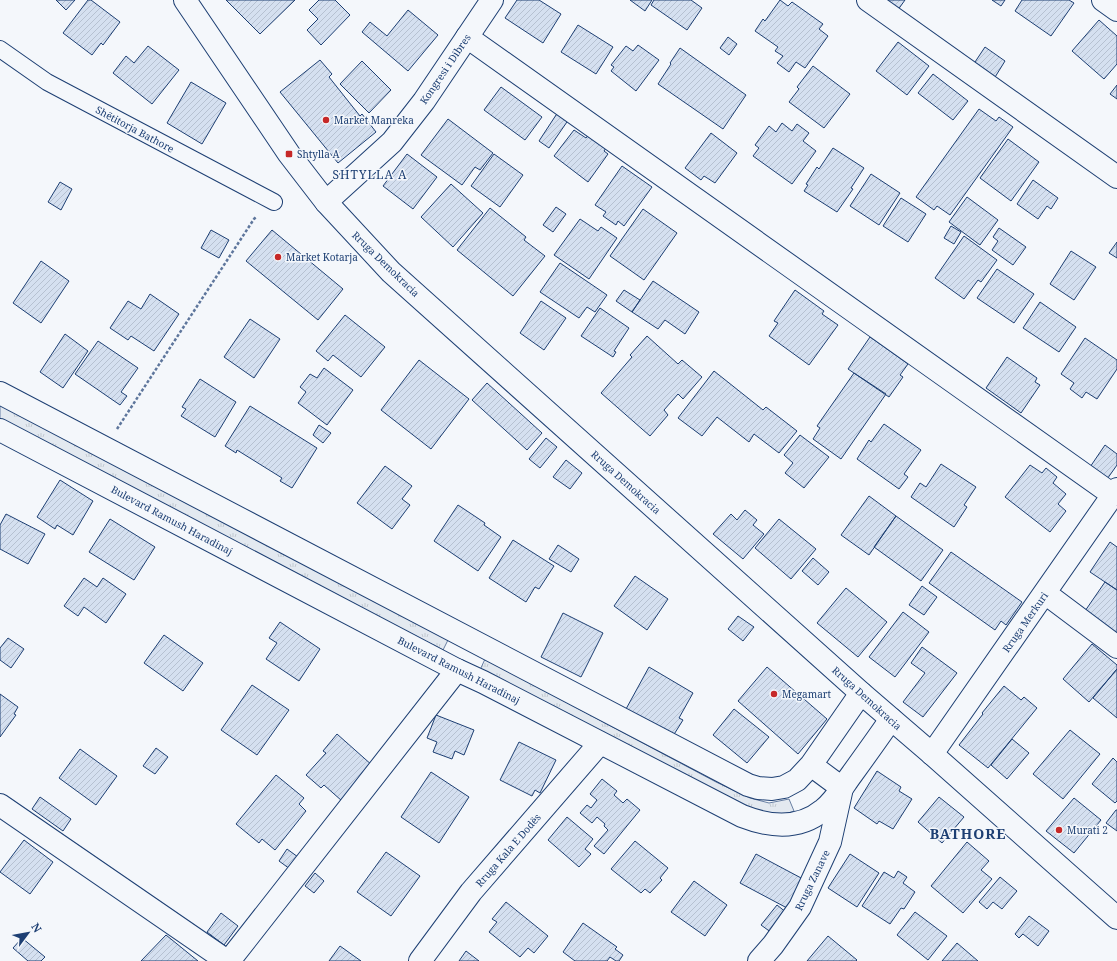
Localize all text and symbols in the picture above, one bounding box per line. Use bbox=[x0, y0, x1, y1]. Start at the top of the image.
street label: Kongresi i Dibres bbox=[416, 31, 474, 107]
street label: Shëtitorja Bathore bbox=[93, 102, 177, 156]
place label: Market Manreka bbox=[334, 113, 414, 127]
marker: Market Manreka bbox=[321, 115, 331, 125]
place label: Shtylla A bbox=[297, 147, 340, 161]
marker: Shtylla A bbox=[284, 149, 294, 159]
district label: SHTYLLA A bbox=[333, 166, 407, 183]
street label: Rruga Demokracia bbox=[349, 228, 423, 300]
place label: Market Kotarja bbox=[286, 250, 358, 264]
marker: Market Kotarja bbox=[273, 252, 283, 262]
street label: Rruga Demokracia bbox=[588, 447, 664, 517]
street label: Bulevard Ramush Haradinaj bbox=[109, 482, 235, 558]
street label: Rruga Merkuri bbox=[999, 588, 1051, 655]
street label: Bulevard Ramush Haradinaj bbox=[395, 633, 523, 707]
street label: Rruga Demokracia bbox=[829, 663, 905, 733]
place label: Megamart bbox=[782, 687, 832, 701]
marker: Megamart bbox=[769, 689, 779, 699]
street label: Rruga Kala E Dodës bbox=[472, 810, 544, 890]
place label: Murati 2 bbox=[1067, 823, 1108, 837]
district label: BATHORE bbox=[930, 824, 1006, 843]
marker: Murati 2 bbox=[1054, 825, 1064, 835]
street label: Rruga Zanave bbox=[791, 847, 833, 913]
north arrow bbox=[8, 913, 48, 953]
text: N bbox=[28, 920, 46, 935]

